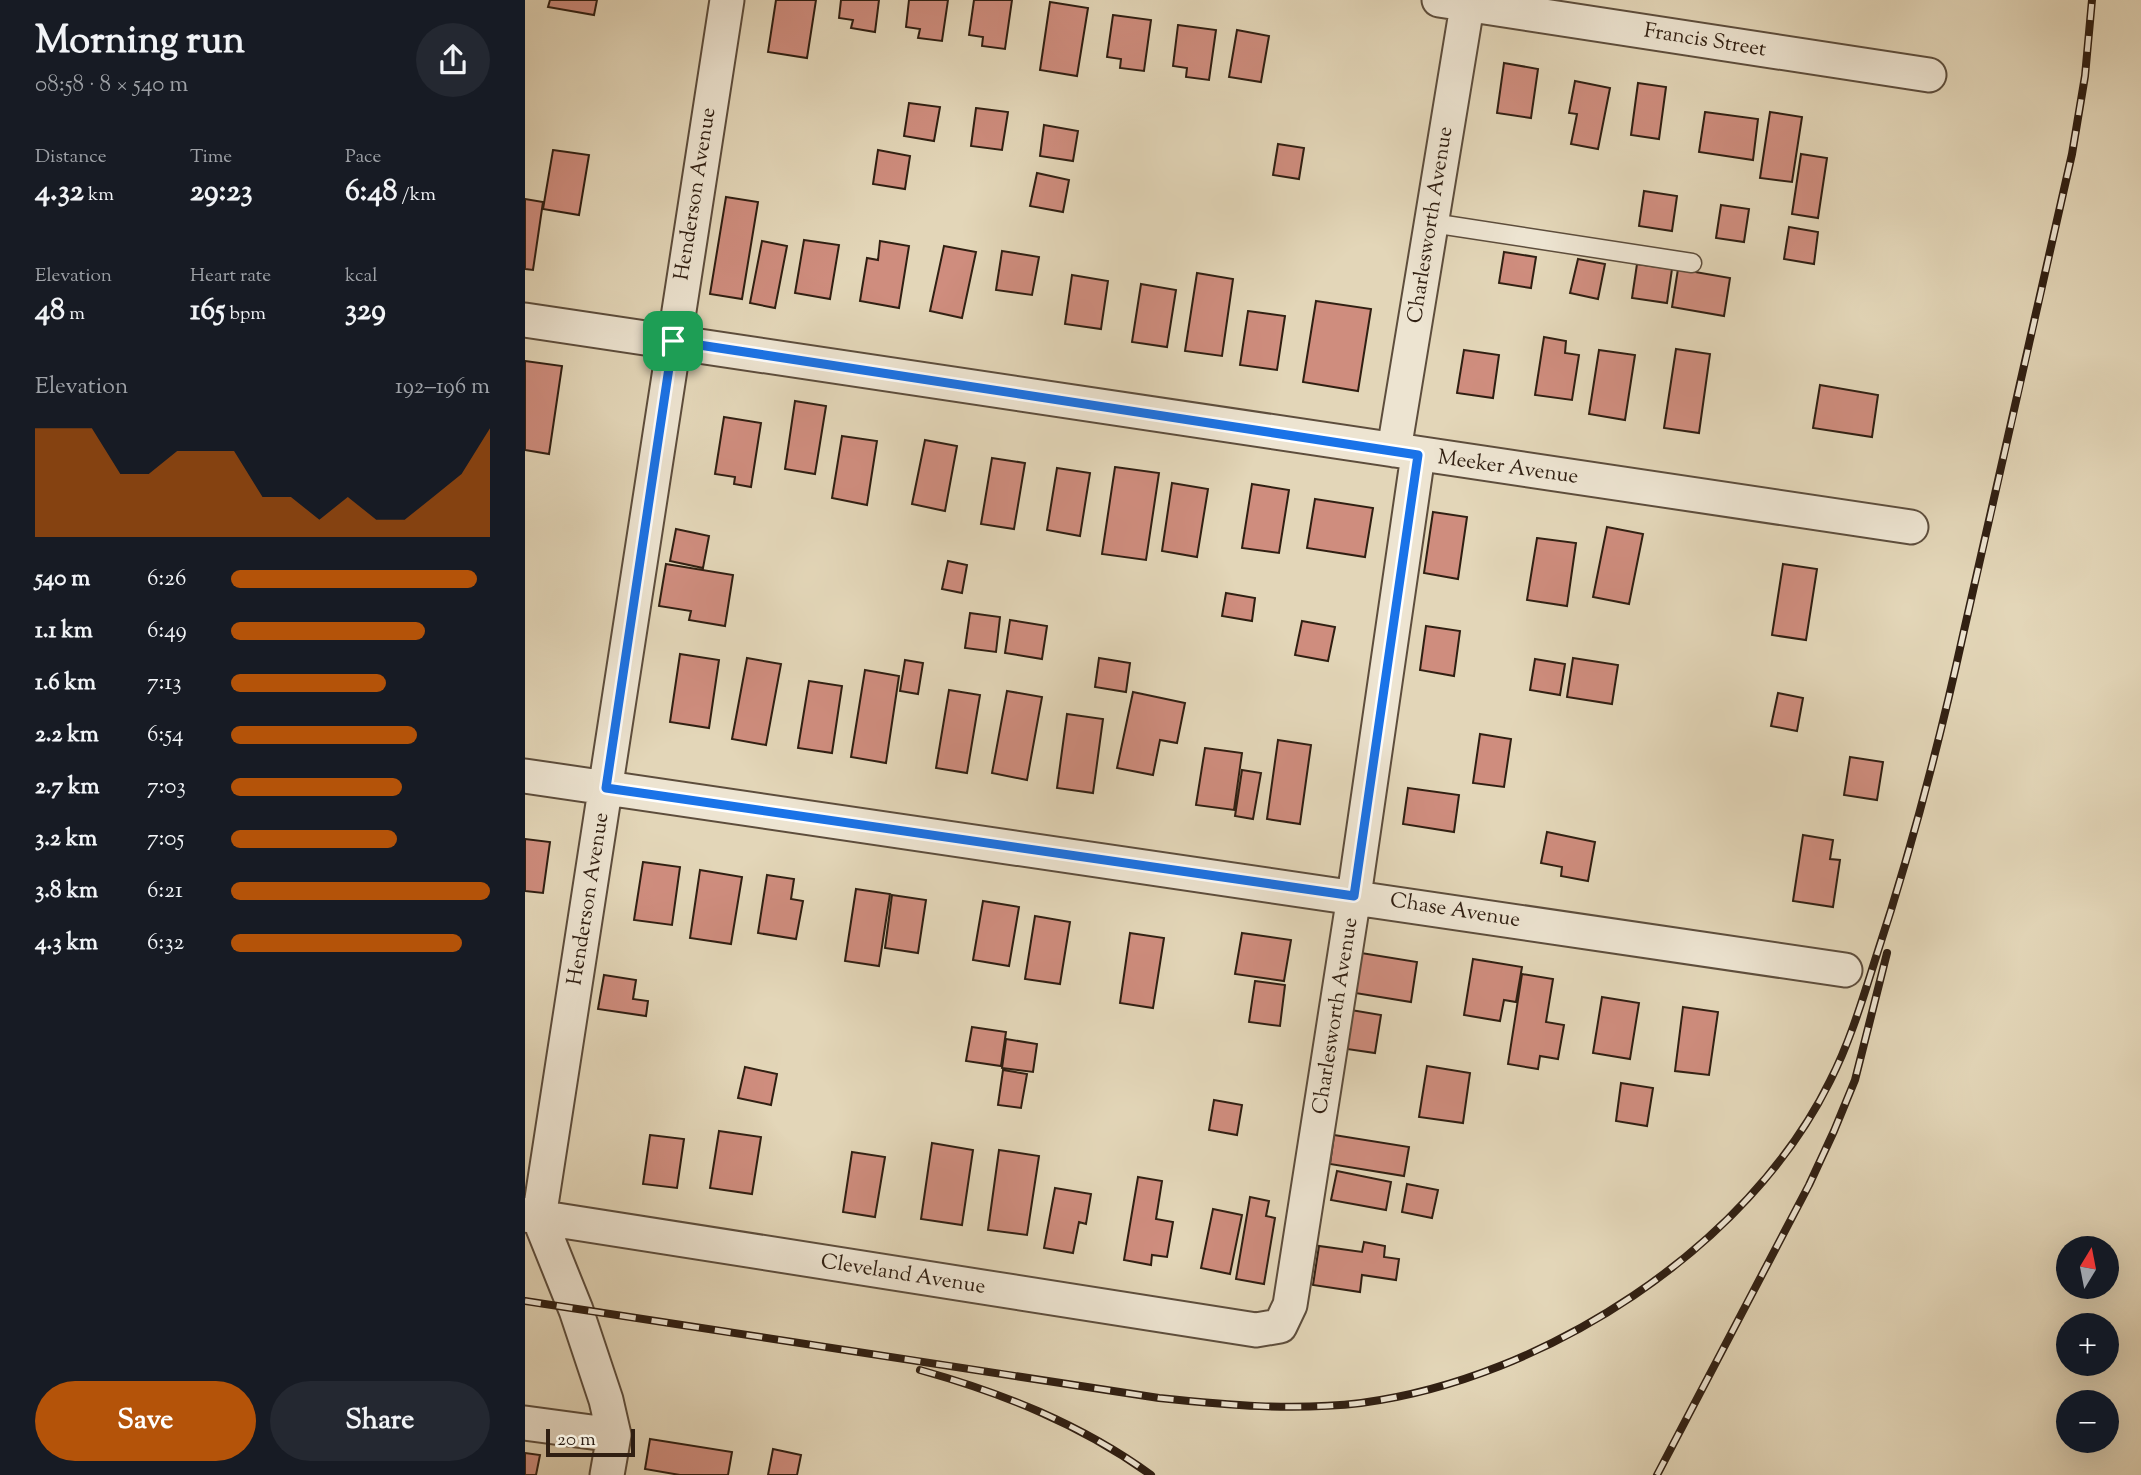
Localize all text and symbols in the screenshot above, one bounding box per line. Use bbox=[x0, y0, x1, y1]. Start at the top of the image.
text: Morning run bbox=[35, 16, 245, 70]
street label: Francis Street bbox=[1642, 17, 1768, 65]
button: share bbox=[416, 23, 490, 97]
text: 08:58 · 8 × 540 m bbox=[35, 69, 188, 102]
street label: Henderson Avenue bbox=[668, 105, 724, 283]
street label: Charlesworth Avenue bbox=[1401, 125, 1461, 325]
text: Distance bbox=[35, 144, 107, 171]
text: Time bbox=[190, 144, 232, 171]
text: Pace bbox=[345, 144, 381, 171]
text: 4.32 bbox=[35, 171, 84, 214]
text: 29:23 bbox=[190, 171, 253, 214]
text: 6:48 bbox=[345, 171, 398, 214]
text: km bbox=[84, 182, 114, 209]
text: /km bbox=[398, 182, 436, 209]
text: Elevation bbox=[35, 263, 112, 290]
text: Heart rate bbox=[190, 263, 271, 290]
text: kcal bbox=[345, 263, 378, 290]
text: 48 bbox=[35, 290, 65, 333]
text: 165 bbox=[190, 290, 225, 333]
text: 329 bbox=[345, 290, 386, 333]
text: m bbox=[65, 301, 85, 328]
text: bpm bbox=[225, 301, 266, 328]
pin bbox=[643, 311, 703, 371]
icon: arrive bbox=[654, 322, 692, 360]
text: Elevation bbox=[35, 371, 128, 404]
text: 192–196 m bbox=[395, 371, 490, 404]
street label: Meeker Avenue bbox=[1436, 443, 1580, 493]
text: 540 m bbox=[35, 563, 90, 596]
text: 6:26 bbox=[147, 563, 186, 596]
text: 1.1 km bbox=[35, 615, 93, 648]
text: 6:49 bbox=[147, 615, 187, 648]
text: 1.6 km bbox=[35, 667, 96, 700]
text: 7:13 bbox=[147, 667, 182, 700]
text: 2.2 km bbox=[35, 719, 99, 752]
text: 6:54 bbox=[147, 719, 184, 752]
text: 2.7 km bbox=[35, 771, 100, 804]
text: 7:03 bbox=[147, 771, 186, 804]
street label: Henderson Avenue bbox=[561, 810, 617, 988]
text: 3.2 km bbox=[35, 823, 97, 856]
text: 7:05 bbox=[147, 823, 184, 856]
text: 3.8 km bbox=[35, 875, 98, 908]
text: 6:21 bbox=[147, 875, 183, 908]
street label: Chase Avenue bbox=[1388, 886, 1522, 936]
street label: Charlesworth Avenue bbox=[1306, 916, 1366, 1116]
text: 4.3 km bbox=[35, 927, 98, 960]
text: 6:32 bbox=[147, 927, 184, 960]
north arrow bbox=[2056, 1236, 2119, 1298]
map controls bbox=[2056, 1236, 2119, 1453]
street label: Cleveland Avenue bbox=[818, 1247, 988, 1303]
button: + bbox=[2056, 1313, 2119, 1376]
button: Save bbox=[35, 1381, 256, 1461]
button: Share bbox=[270, 1381, 490, 1461]
button: − bbox=[2056, 1390, 2119, 1453]
scale bar bbox=[546, 1426, 635, 1458]
text: 20 m bbox=[557, 1427, 596, 1454]

